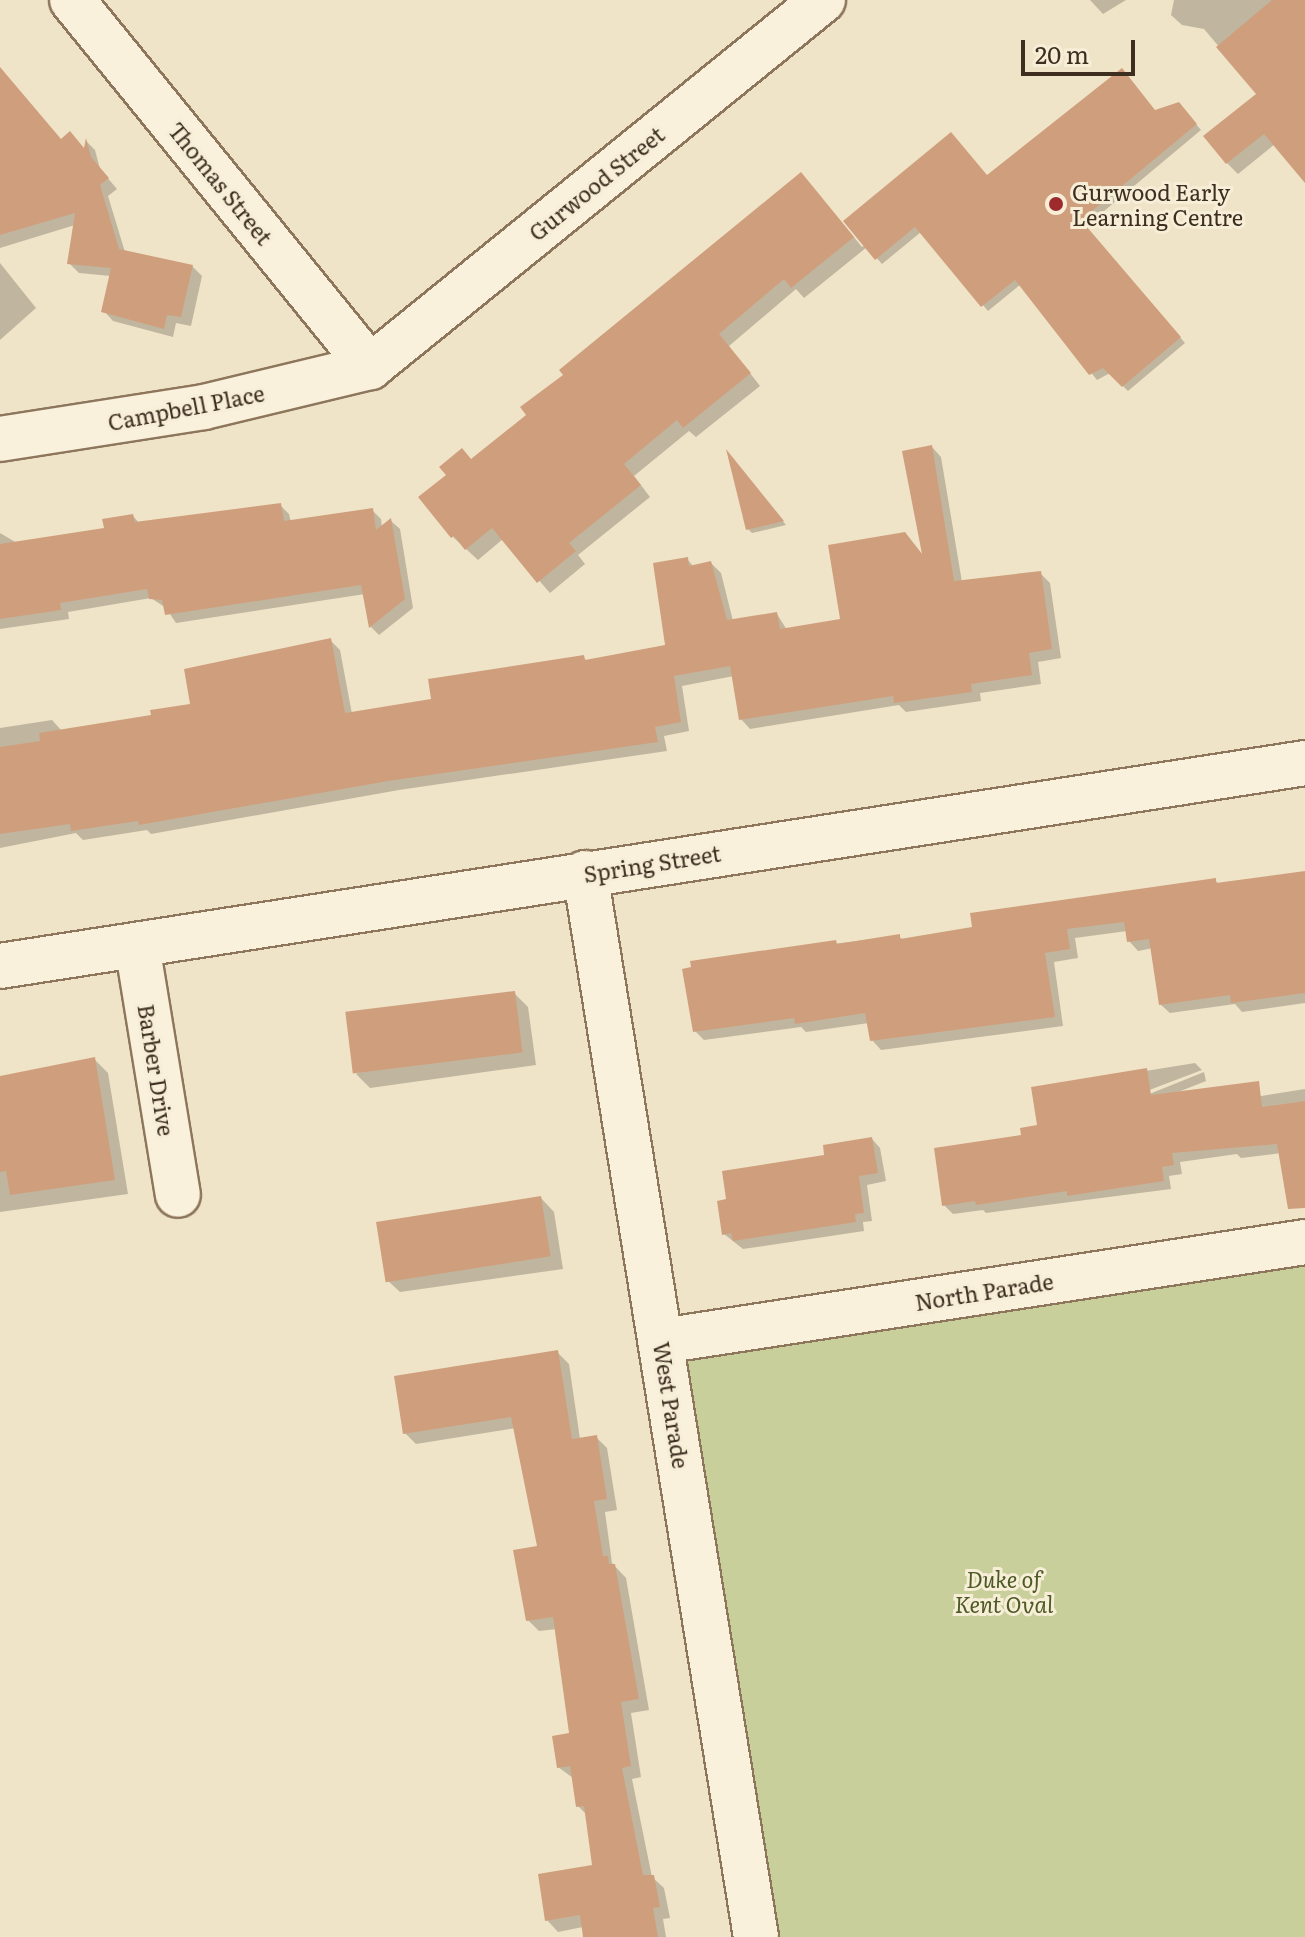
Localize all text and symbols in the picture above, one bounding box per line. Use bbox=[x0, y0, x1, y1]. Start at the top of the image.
scale bar bbox=[1025, 24, 1139, 74]
text: 20 m bbox=[1035, 36, 1089, 71]
street label: Thomas Street bbox=[164, 116, 278, 250]
street label: Gurwood Street bbox=[523, 120, 669, 246]
place label: Gurwood Early Learning Centre bbox=[1072, 178, 1243, 230]
marker: Gurwood Early Learning Centre bbox=[1047, 195, 1065, 213]
street label: Campbell Place bbox=[105, 379, 267, 435]
street label: Spring Street bbox=[582, 839, 722, 887]
street label: Barber Drive bbox=[134, 1002, 180, 1138]
street label: North Parade bbox=[913, 1267, 1055, 1315]
street label: West Parade bbox=[649, 1340, 695, 1470]
park label: Duke of Kent Oval bbox=[955, 1565, 1053, 1616]

